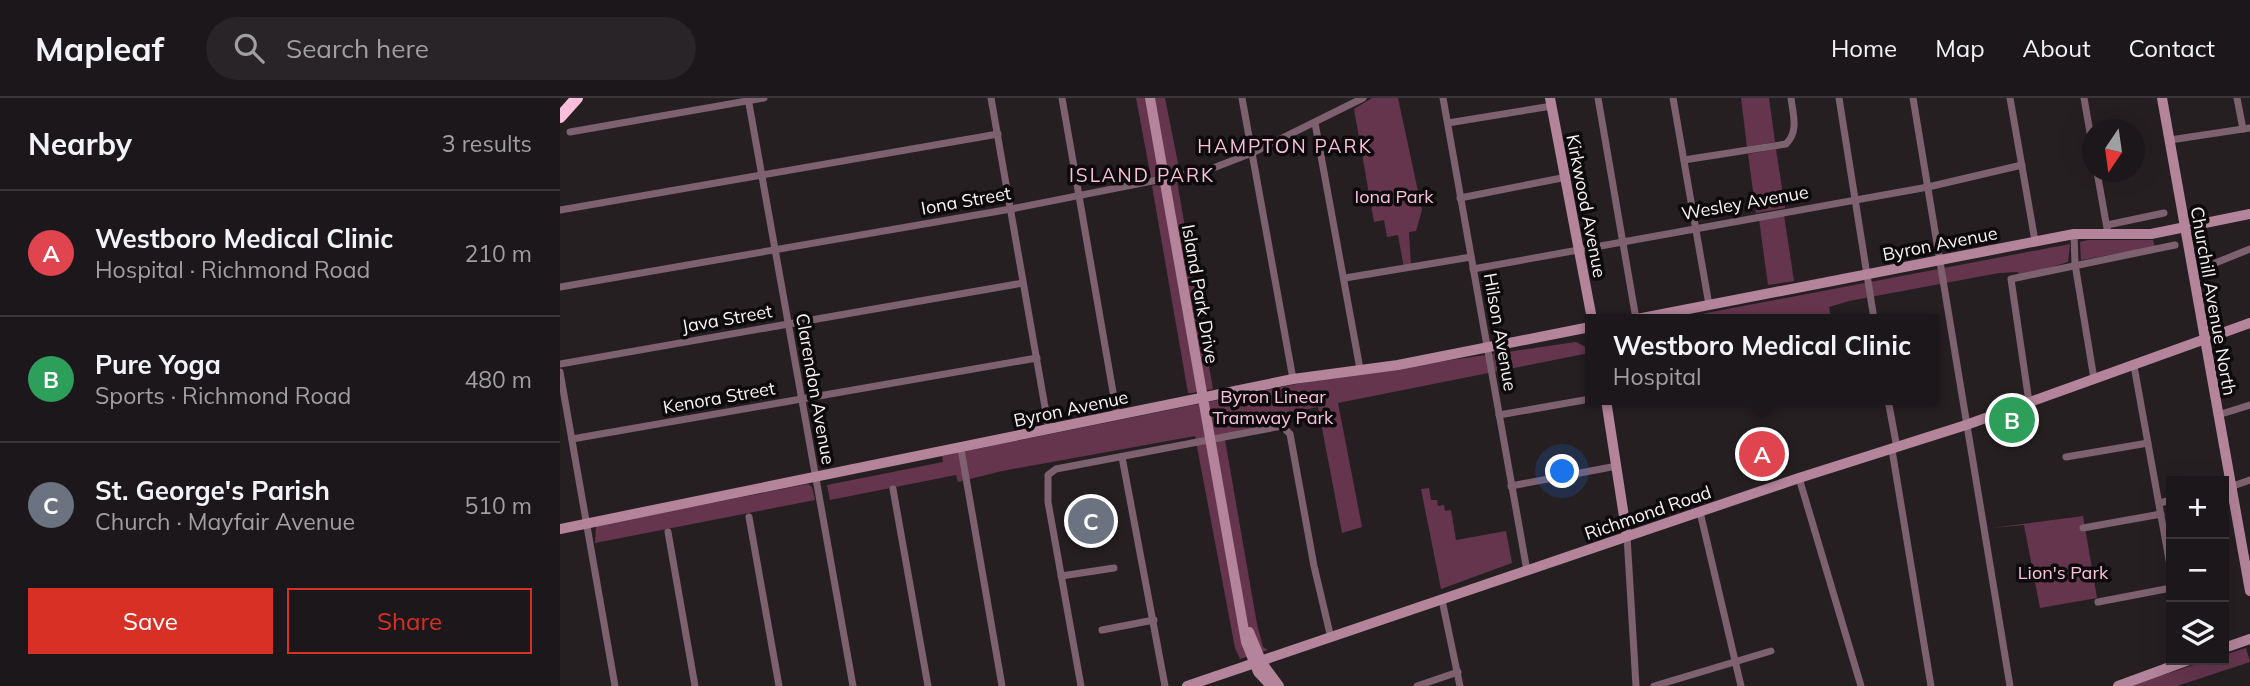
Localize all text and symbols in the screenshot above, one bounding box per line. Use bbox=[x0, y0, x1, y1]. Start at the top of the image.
search box bbox=[206, 17, 696, 80]
text: Mapleaf bbox=[35, 28, 164, 69]
icon: search bbox=[230, 29, 268, 67]
text: Search here bbox=[286, 32, 429, 65]
text: Home bbox=[1831, 33, 1897, 63]
text: Map bbox=[1935, 33, 1985, 63]
text: About bbox=[2023, 33, 2091, 63]
text: Contact bbox=[2129, 33, 2215, 63]
north arrow bbox=[2082, 119, 2145, 182]
text: Nearby bbox=[28, 125, 132, 163]
text: 3 results bbox=[442, 129, 532, 158]
street label: Kirkwood Avenue bbox=[1561, 132, 1612, 279]
district label: HAMPTON PARK bbox=[1197, 134, 1373, 158]
district label: ISLAND PARK bbox=[1069, 163, 1215, 187]
street label: Wesley Avenue bbox=[1680, 180, 1810, 225]
street label: Iona Street bbox=[919, 181, 1013, 220]
park label: Iona Park bbox=[1355, 185, 1434, 208]
street label: Churchill Avenue North bbox=[2186, 205, 2241, 397]
street label: Byron Avenue bbox=[1881, 221, 1999, 266]
text: Westboro Medical Clinic bbox=[95, 222, 393, 255]
street label: Island Park Drive bbox=[1177, 223, 1224, 365]
text: A bbox=[42, 239, 60, 268]
text: 210 m bbox=[464, 239, 532, 268]
text: Hospital · Richmond Road bbox=[95, 255, 370, 284]
street label: Hilson Avenue bbox=[1479, 271, 1522, 393]
street label: Java Street bbox=[680, 299, 774, 338]
street label: Clarendon Avenue bbox=[791, 311, 840, 466]
popup bbox=[1585, 314, 1939, 405]
text: Westboro Medical Clinic bbox=[1613, 329, 1911, 362]
text: Pure Yoga bbox=[95, 348, 221, 381]
text: Hospital bbox=[1613, 362, 1702, 391]
text: B bbox=[43, 365, 59, 394]
text: 480 m bbox=[464, 365, 532, 394]
street label: Kenora Street bbox=[661, 376, 777, 419]
text: Sports · Richmond Road bbox=[95, 381, 351, 410]
street label: Byron Avenue bbox=[1012, 385, 1130, 432]
park label: Byron Linear Tramway Park bbox=[1213, 385, 1334, 429]
pin: B bbox=[1989, 394, 2035, 446]
pin: A bbox=[1739, 428, 1785, 480]
your location bbox=[1545, 454, 1579, 488]
text: St. George's Parish bbox=[95, 474, 330, 507]
map controls bbox=[2166, 476, 2229, 665]
button: + bbox=[2166, 476, 2229, 539]
street label: Richmond Road bbox=[1581, 480, 1714, 545]
text: C bbox=[43, 491, 59, 520]
text: 510 m bbox=[464, 491, 532, 520]
pin: C bbox=[1068, 495, 1114, 547]
text: Church · Mayfair Avenue bbox=[95, 507, 355, 536]
button: − bbox=[2166, 539, 2229, 602]
park label: Lion's Park bbox=[2018, 561, 2109, 584]
button: Save bbox=[28, 588, 273, 654]
button: Share bbox=[287, 588, 532, 654]
button: layers bbox=[2166, 602, 2229, 665]

